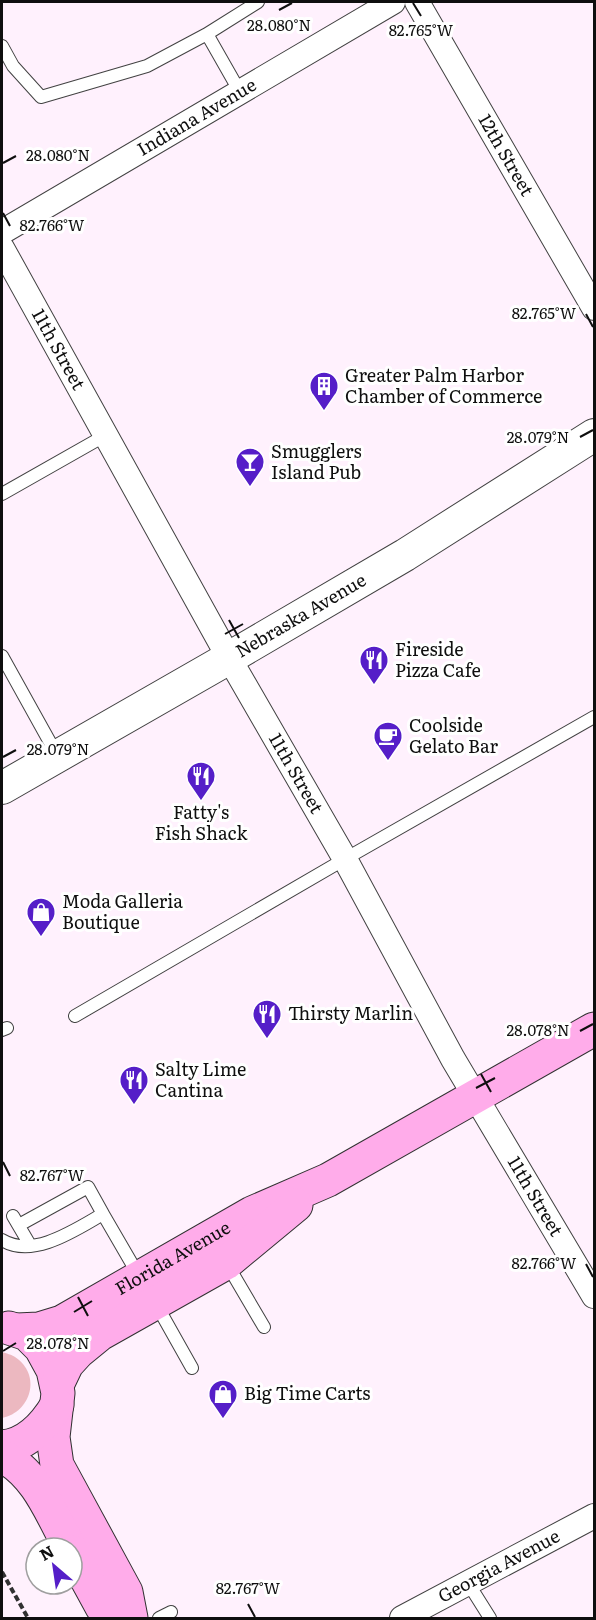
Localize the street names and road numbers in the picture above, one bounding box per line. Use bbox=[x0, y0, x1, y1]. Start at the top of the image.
street label: Indiana Avenue bbox=[131, 70, 261, 162]
street label: 12th Street bbox=[472, 108, 542, 201]
street label: 11th Street bbox=[26, 303, 93, 395]
street label: Nebraska Avenue bbox=[230, 566, 371, 663]
street label: 11th Street bbox=[263, 727, 331, 819]
street label: 11th Street bbox=[502, 1151, 571, 1241]
street label: Florida Avenue bbox=[110, 1213, 235, 1301]
street label: Georgia Avenue bbox=[433, 1522, 564, 1609]

